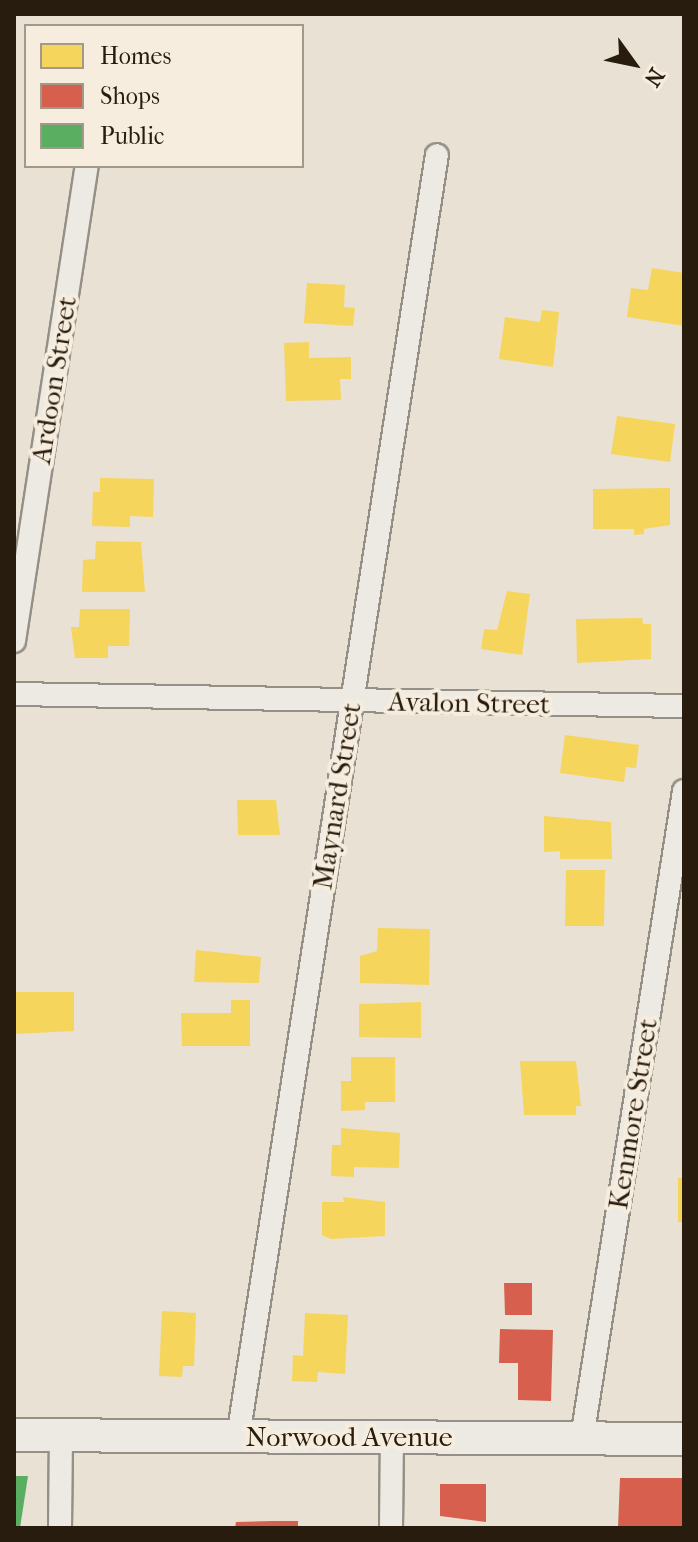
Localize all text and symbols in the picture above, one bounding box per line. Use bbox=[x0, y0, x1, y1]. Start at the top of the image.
legend bbox=[24, 24, 304, 168]
north arrow bbox=[594, 24, 674, 104]
text: Homes bbox=[100, 42, 171, 70]
text: N bbox=[639, 63, 670, 91]
text: Shops bbox=[100, 82, 160, 110]
text: Public bbox=[100, 122, 164, 150]
street label: Ardoon Street bbox=[24, 294, 84, 466]
street label: Avalon Street bbox=[388, 685, 550, 721]
street label: Maynard Street bbox=[306, 700, 368, 892]
street label: Kenmore Street bbox=[601, 1016, 665, 1212]
street label: Norwood Avenue bbox=[245, 1420, 453, 1454]

